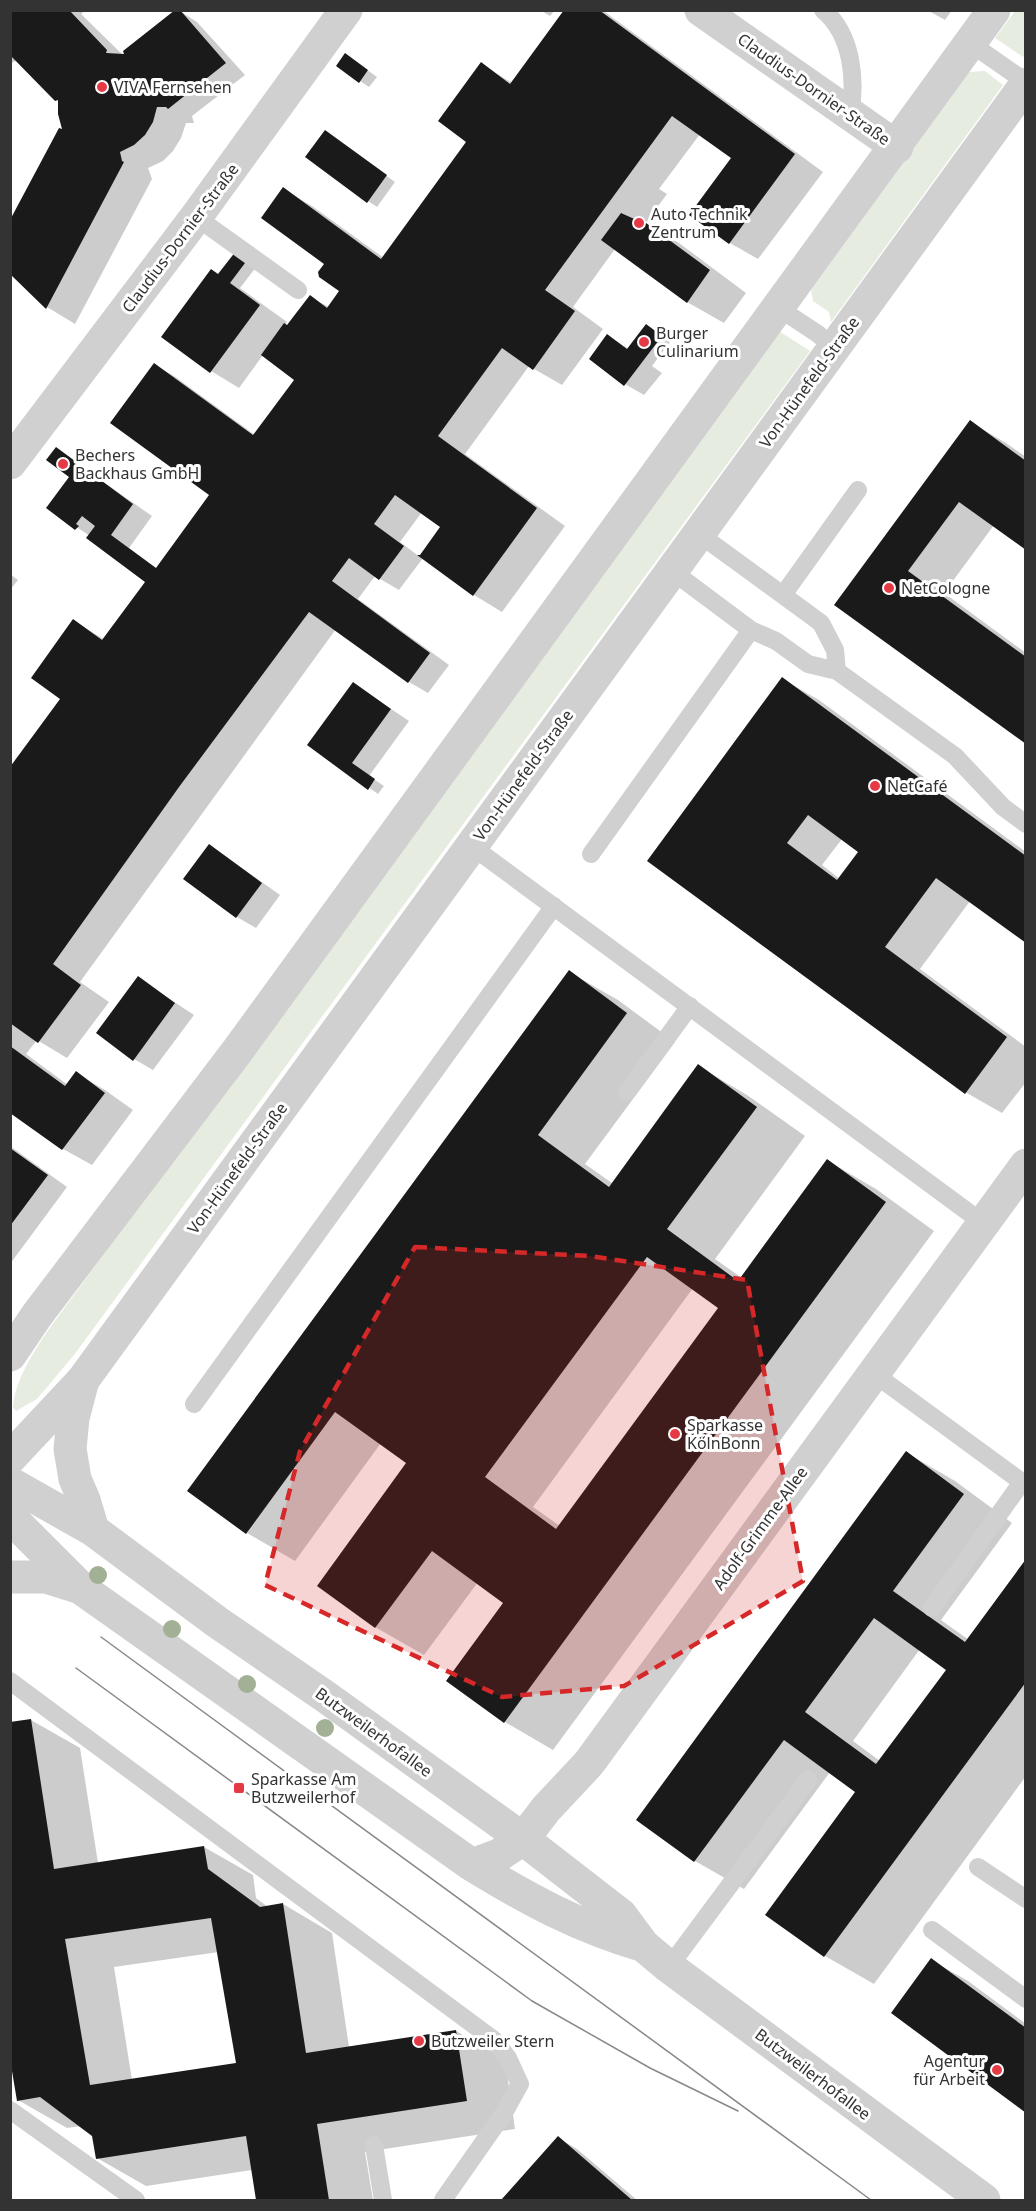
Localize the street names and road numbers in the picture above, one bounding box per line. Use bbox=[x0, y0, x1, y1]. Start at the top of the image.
street label: Claudius-Dornier-Straße bbox=[733, 28, 895, 150]
street label: Claudius-Dornier-Straße bbox=[117, 159, 243, 317]
street label: Von-Hünefeld-Straße bbox=[754, 312, 864, 452]
street label: Von-Hünefeld-Straße bbox=[468, 705, 578, 845]
street label: Von-Hünefeld-Straße bbox=[182, 1098, 292, 1238]
street label: Adolf-Grimme-Allee bbox=[708, 1462, 812, 1594]
street label: Butzweilerhofallee bbox=[311, 1682, 437, 1782]
street label: Butzweilerhofallee bbox=[751, 2023, 875, 2125]

